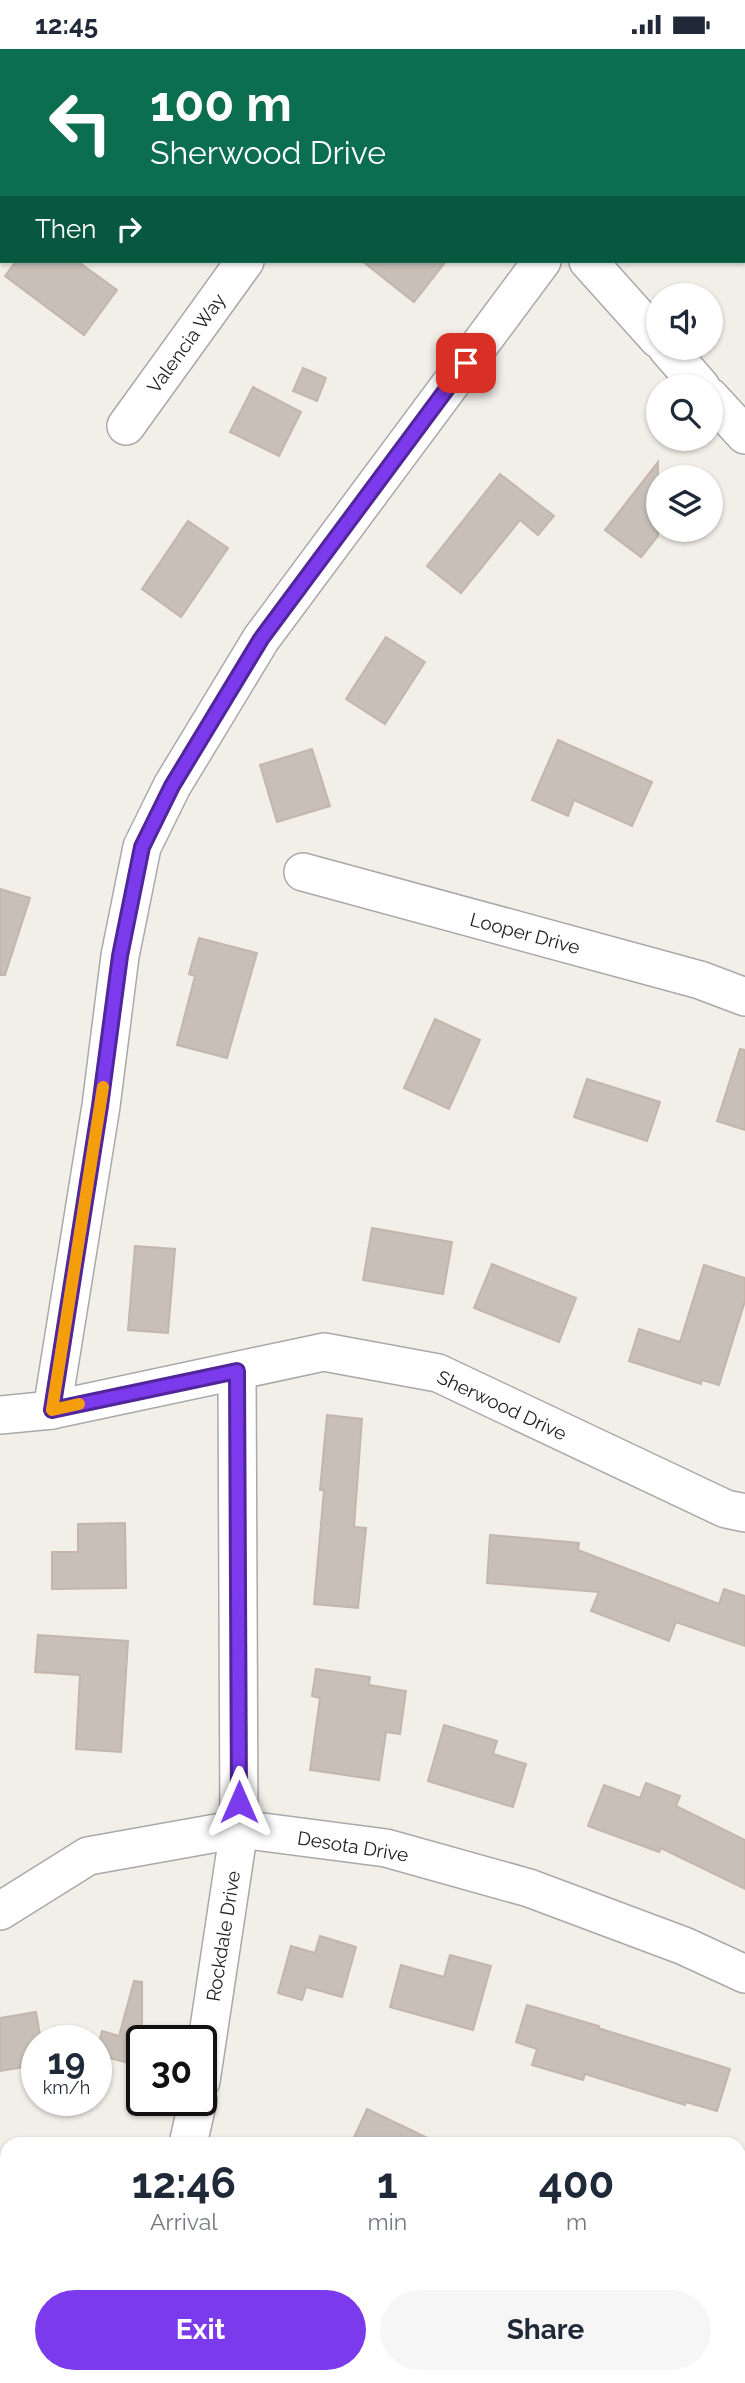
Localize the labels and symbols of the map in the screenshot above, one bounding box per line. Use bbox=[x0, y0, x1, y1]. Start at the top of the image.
street label: Valencia Way bbox=[142, 289, 230, 397]
pin bbox=[436, 333, 496, 393]
street label: Looper Drive bbox=[468, 908, 582, 958]
street label: Sherwood Drive bbox=[434, 1365, 570, 1445]
position arrow bbox=[202, 1765, 276, 1839]
street label: Desota Drive bbox=[296, 1826, 410, 1866]
street label: Rockdale Drive bbox=[202, 1869, 244, 2003]
speed limit sign: 30 bbox=[126, 2025, 217, 2116]

